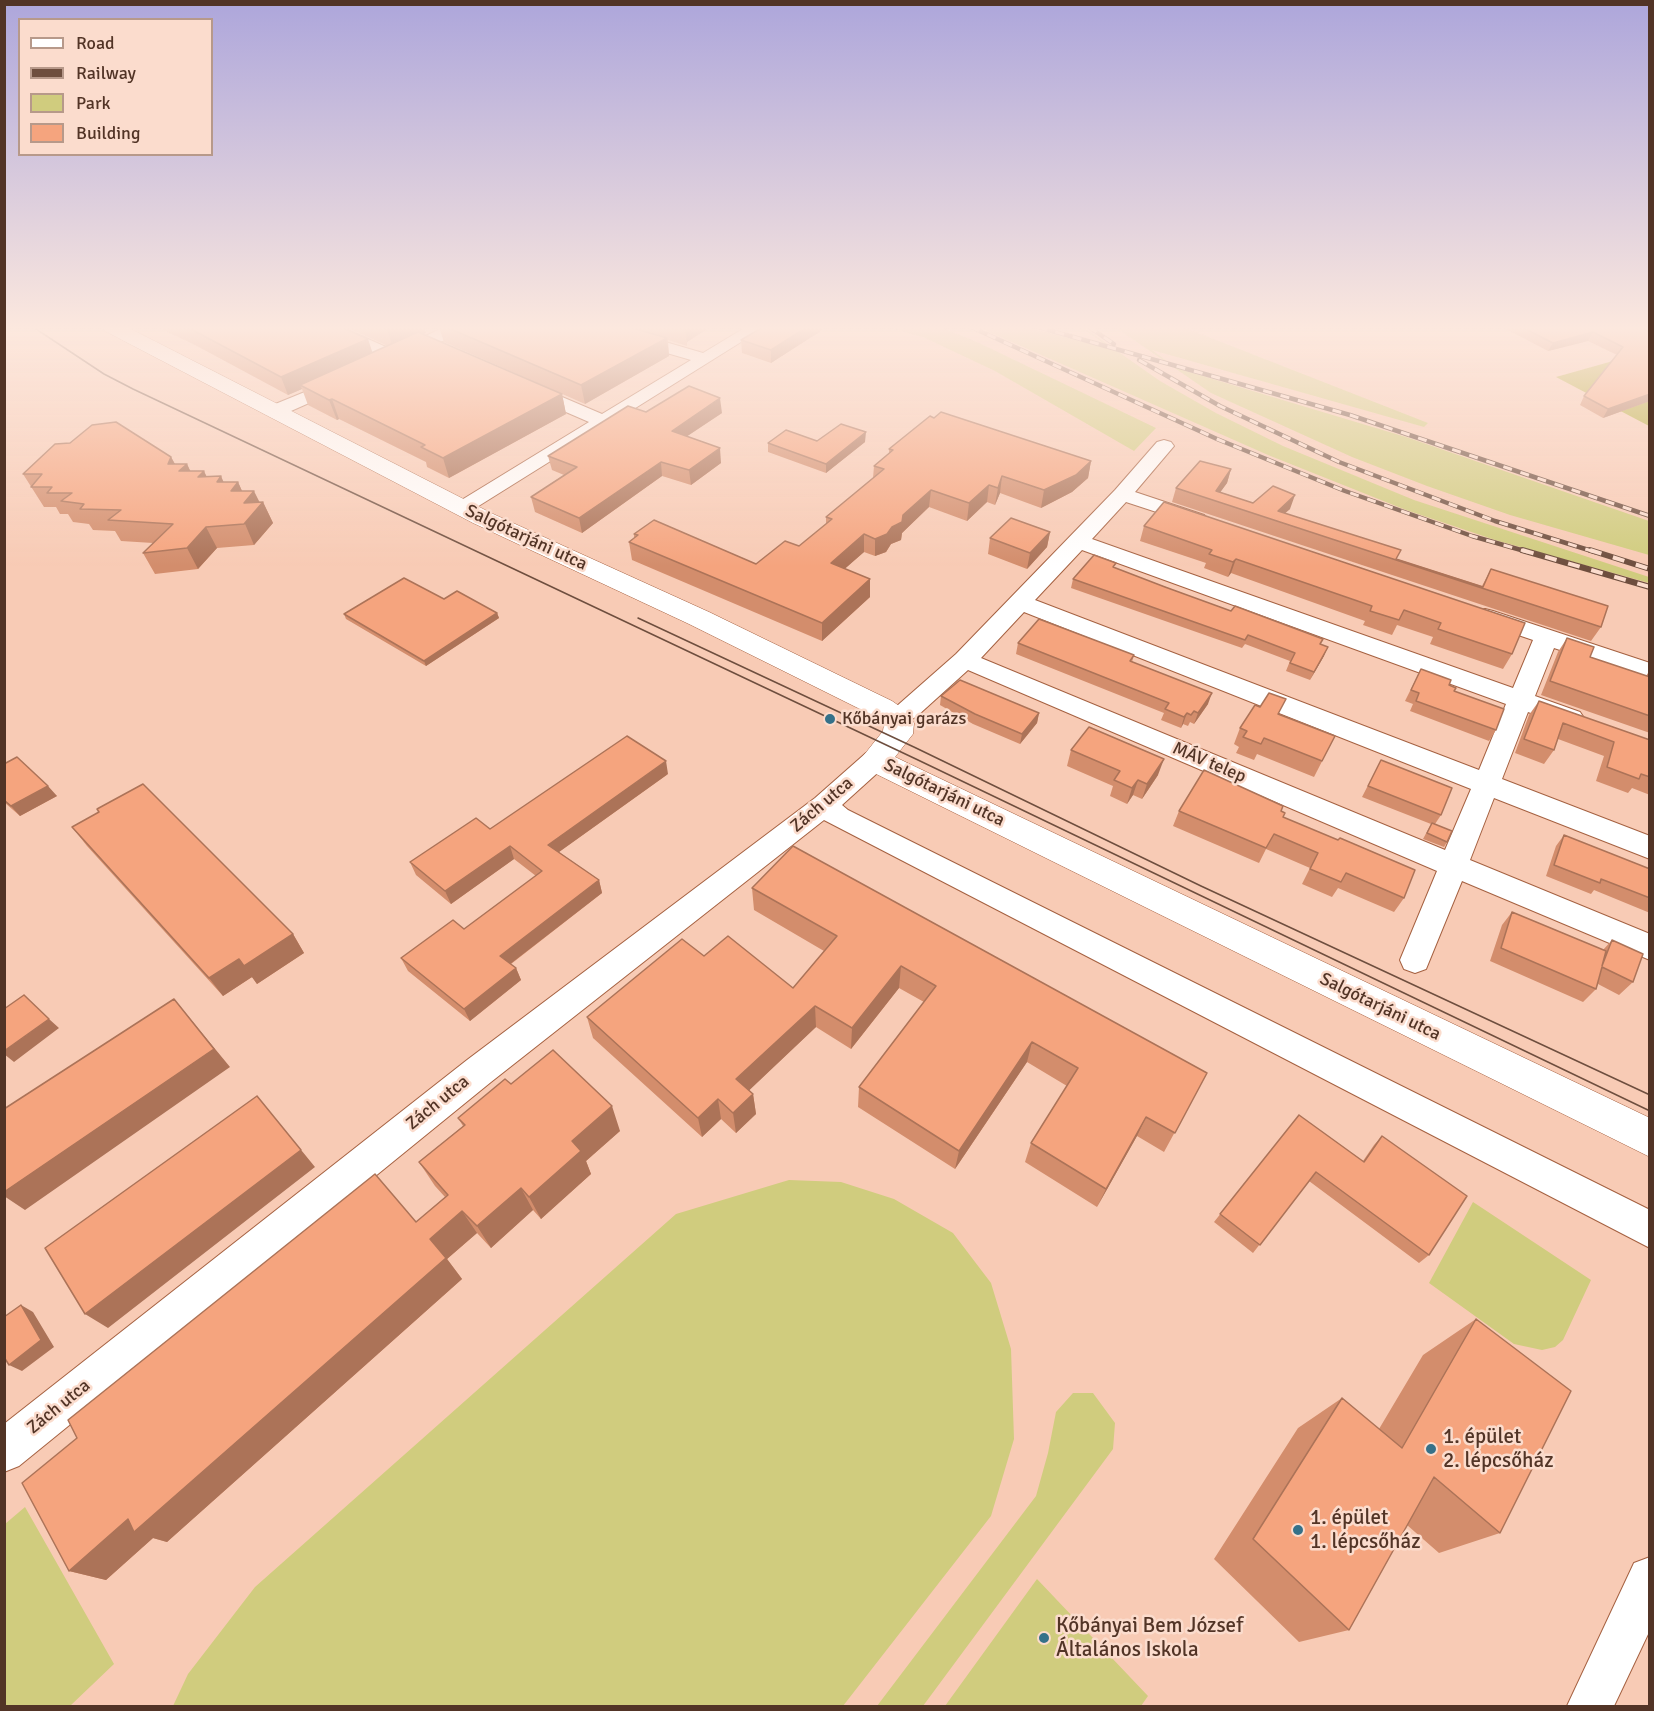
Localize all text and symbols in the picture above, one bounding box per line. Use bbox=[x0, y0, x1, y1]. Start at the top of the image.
legend bbox=[18, 18, 213, 156]
text: Road bbox=[76, 32, 115, 54]
text: Railway bbox=[76, 62, 136, 84]
text: Park bbox=[76, 92, 111, 114]
text: Building bbox=[76, 122, 140, 144]
street label: Salgótarjáni utca bbox=[462, 500, 590, 576]
place label: Kőbányai garázs bbox=[842, 708, 966, 730]
marker: Kőbányai garázs bbox=[823, 712, 837, 726]
street label: MÁV telep bbox=[1169, 738, 1249, 788]
street label: Salgótarjáni utca bbox=[880, 754, 1008, 832]
street label: Zách utca bbox=[786, 773, 858, 837]
street label: Salgótarjáni utca bbox=[1316, 968, 1444, 1046]
street label: Zách utca bbox=[402, 1071, 474, 1135]
street label: Zách utca bbox=[23, 1375, 95, 1439]
place label: 1. épület 2. lépcsőház bbox=[1443, 1424, 1554, 1474]
marker: 1. épület 2. lépcsőház bbox=[1424, 1442, 1438, 1456]
place label: 1. épület 1. lépcsőház bbox=[1310, 1505, 1421, 1555]
marker: 1. épület 1. lépcsőház bbox=[1291, 1523, 1305, 1537]
place label: Kőbányai Bem József Általános Iskola bbox=[1056, 1613, 1243, 1663]
marker: Kőbányai Bem József Általános Iskola bbox=[1037, 1631, 1051, 1645]

